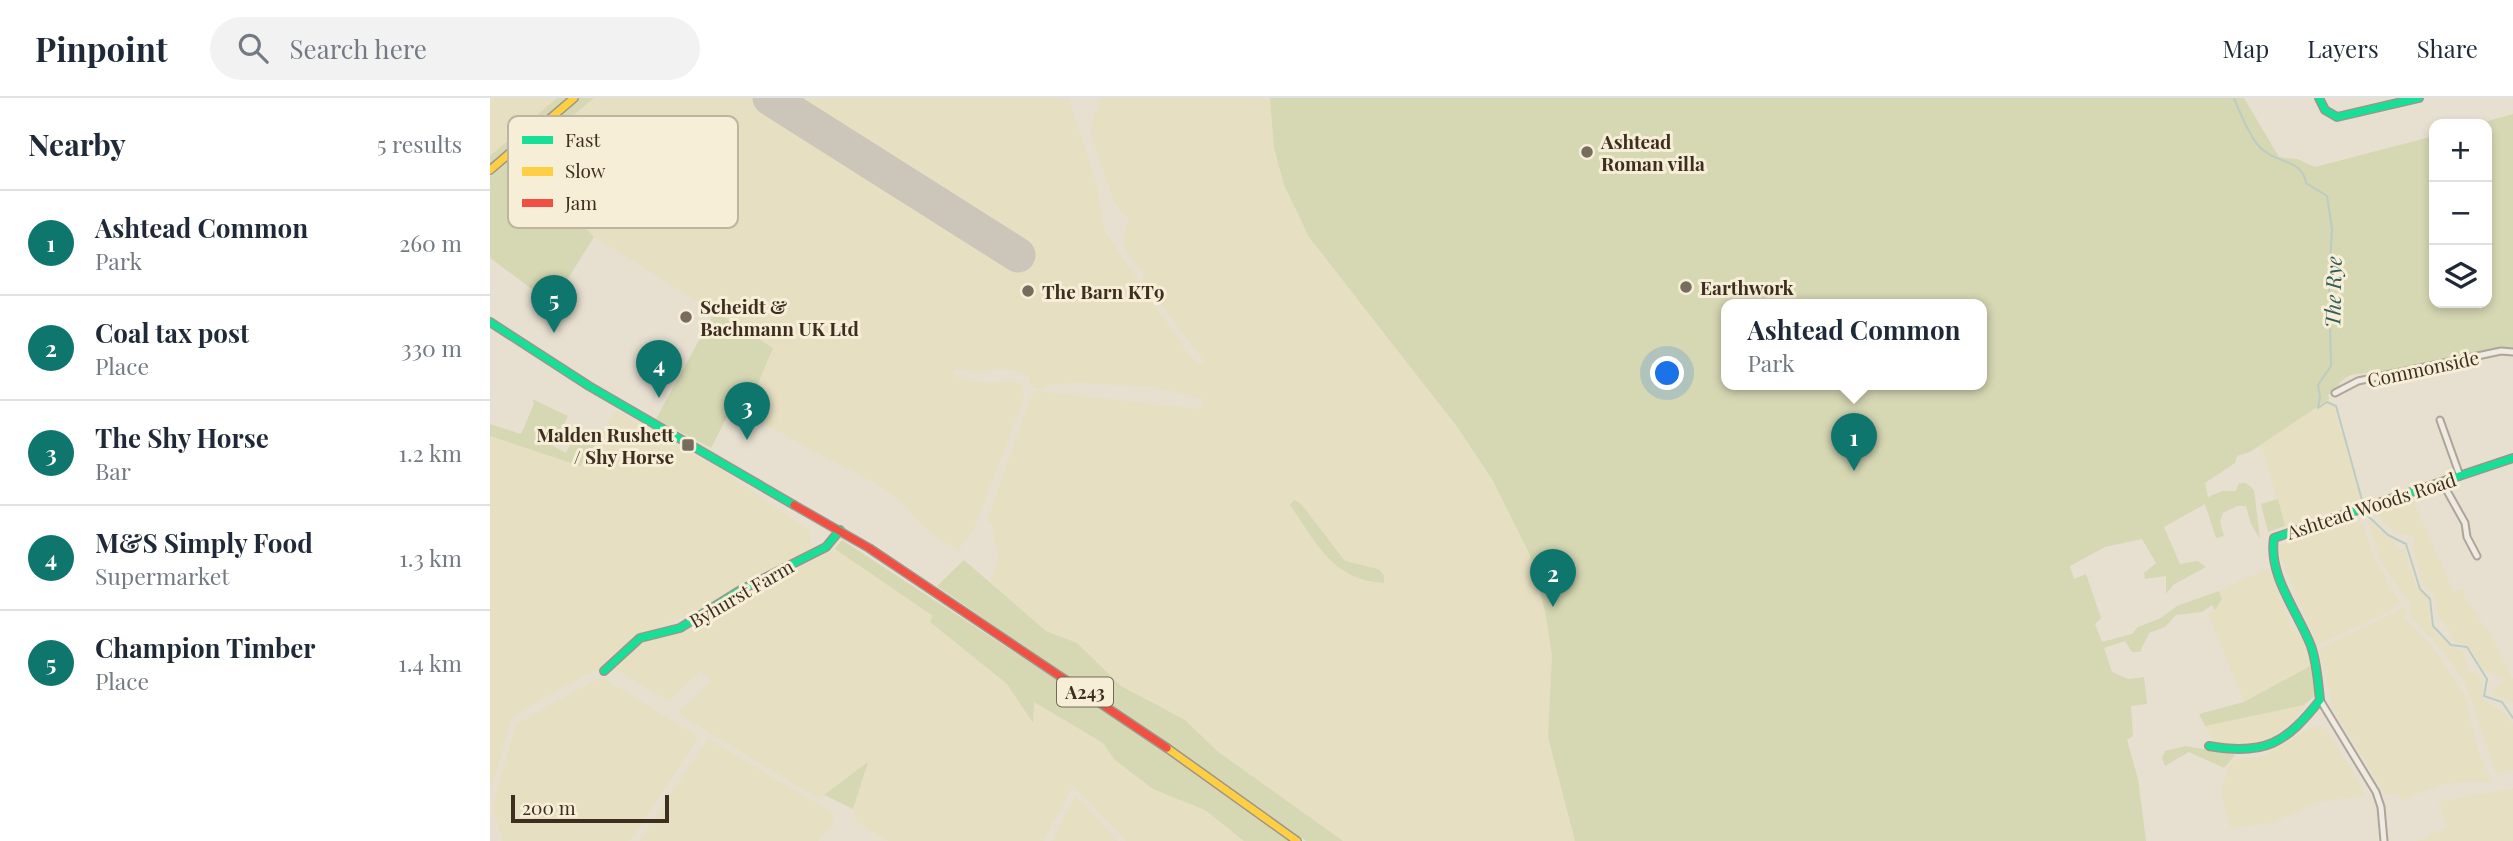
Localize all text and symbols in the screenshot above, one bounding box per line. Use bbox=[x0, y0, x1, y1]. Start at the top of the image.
search box bbox=[210, 17, 700, 80]
text: Pinpoint bbox=[35, 26, 168, 70]
icon: search bbox=[234, 29, 272, 67]
text: Search here bbox=[290, 31, 427, 66]
text: Map bbox=[2223, 32, 2269, 64]
text: Layers bbox=[2307, 32, 2379, 64]
text: Share bbox=[2417, 32, 2478, 64]
legend bbox=[508, 116, 738, 228]
map controls bbox=[2429, 119, 2492, 308]
button: + bbox=[2429, 119, 2492, 182]
text: Nearby bbox=[28, 124, 126, 164]
text: Fast bbox=[565, 126, 601, 152]
text: 5 results bbox=[377, 128, 462, 159]
place label: Ashtead Roman villa bbox=[1600, 128, 1705, 176]
marker: Ashtead Roman villa bbox=[1579, 144, 1595, 160]
text: Slow bbox=[565, 157, 606, 183]
button: − bbox=[2429, 182, 2492, 245]
text: Jam bbox=[564, 189, 597, 215]
text: Ashtead Common bbox=[95, 210, 308, 245]
text: 1 bbox=[47, 227, 55, 258]
text: 260 m bbox=[399, 227, 462, 258]
text: Park bbox=[95, 245, 142, 276]
button: layers bbox=[2429, 245, 2492, 308]
water label: The Rye bbox=[2317, 256, 2347, 328]
place label: Earthwork bbox=[1700, 274, 1795, 300]
pin: 5 bbox=[531, 275, 577, 333]
place label: The Barn KT9 bbox=[1042, 278, 1164, 304]
marker: Earthwork bbox=[1678, 279, 1694, 295]
marker: The Barn KT9 bbox=[1020, 283, 1036, 299]
place label: Scheidt & Bachmann UK Ltd bbox=[700, 293, 859, 341]
popup bbox=[1721, 299, 1987, 390]
marker: Scheidt & Bachmann UK Ltd bbox=[678, 309, 694, 325]
text: Ashtead Common bbox=[1747, 312, 1961, 347]
text: Coal tax post bbox=[95, 315, 249, 350]
text: 2 bbox=[45, 332, 57, 363]
text: 330 m bbox=[401, 332, 462, 363]
pin: 4 bbox=[636, 340, 682, 398]
street label: Commonside bbox=[2365, 343, 2481, 393]
text: Park bbox=[1747, 347, 1795, 378]
text: Place bbox=[95, 350, 149, 381]
your location bbox=[1650, 356, 1684, 390]
pin: 3 bbox=[724, 382, 770, 440]
pin: 1 bbox=[1831, 413, 1877, 471]
text: The Shy Horse bbox=[95, 420, 269, 455]
place label: Malden Rushett / Shy Horse bbox=[537, 421, 674, 469]
text: 3 bbox=[45, 437, 57, 468]
text: 1.2 km bbox=[399, 437, 462, 468]
marker: Malden Rushett / Shy Horse bbox=[680, 437, 696, 453]
text: Bar bbox=[95, 455, 131, 486]
street label: Ashtead Woods Road bbox=[2282, 465, 2459, 545]
text: M&S Simply Food bbox=[95, 525, 313, 560]
text: 4 bbox=[45, 542, 57, 573]
text: 1.3 km bbox=[399, 542, 462, 573]
pin: 2 bbox=[1530, 549, 1576, 607]
street label: Byhurst Farm bbox=[684, 553, 798, 633]
text: Supermarket bbox=[95, 560, 229, 591]
text: Champion Timber bbox=[95, 630, 315, 665]
text: 5 bbox=[46, 647, 56, 678]
text: 1.4 km bbox=[398, 647, 462, 678]
text: Place bbox=[95, 665, 149, 696]
road number: A243 bbox=[1057, 678, 1113, 706]
scale bar bbox=[511, 792, 668, 824]
text: 200 m bbox=[522, 794, 576, 820]

